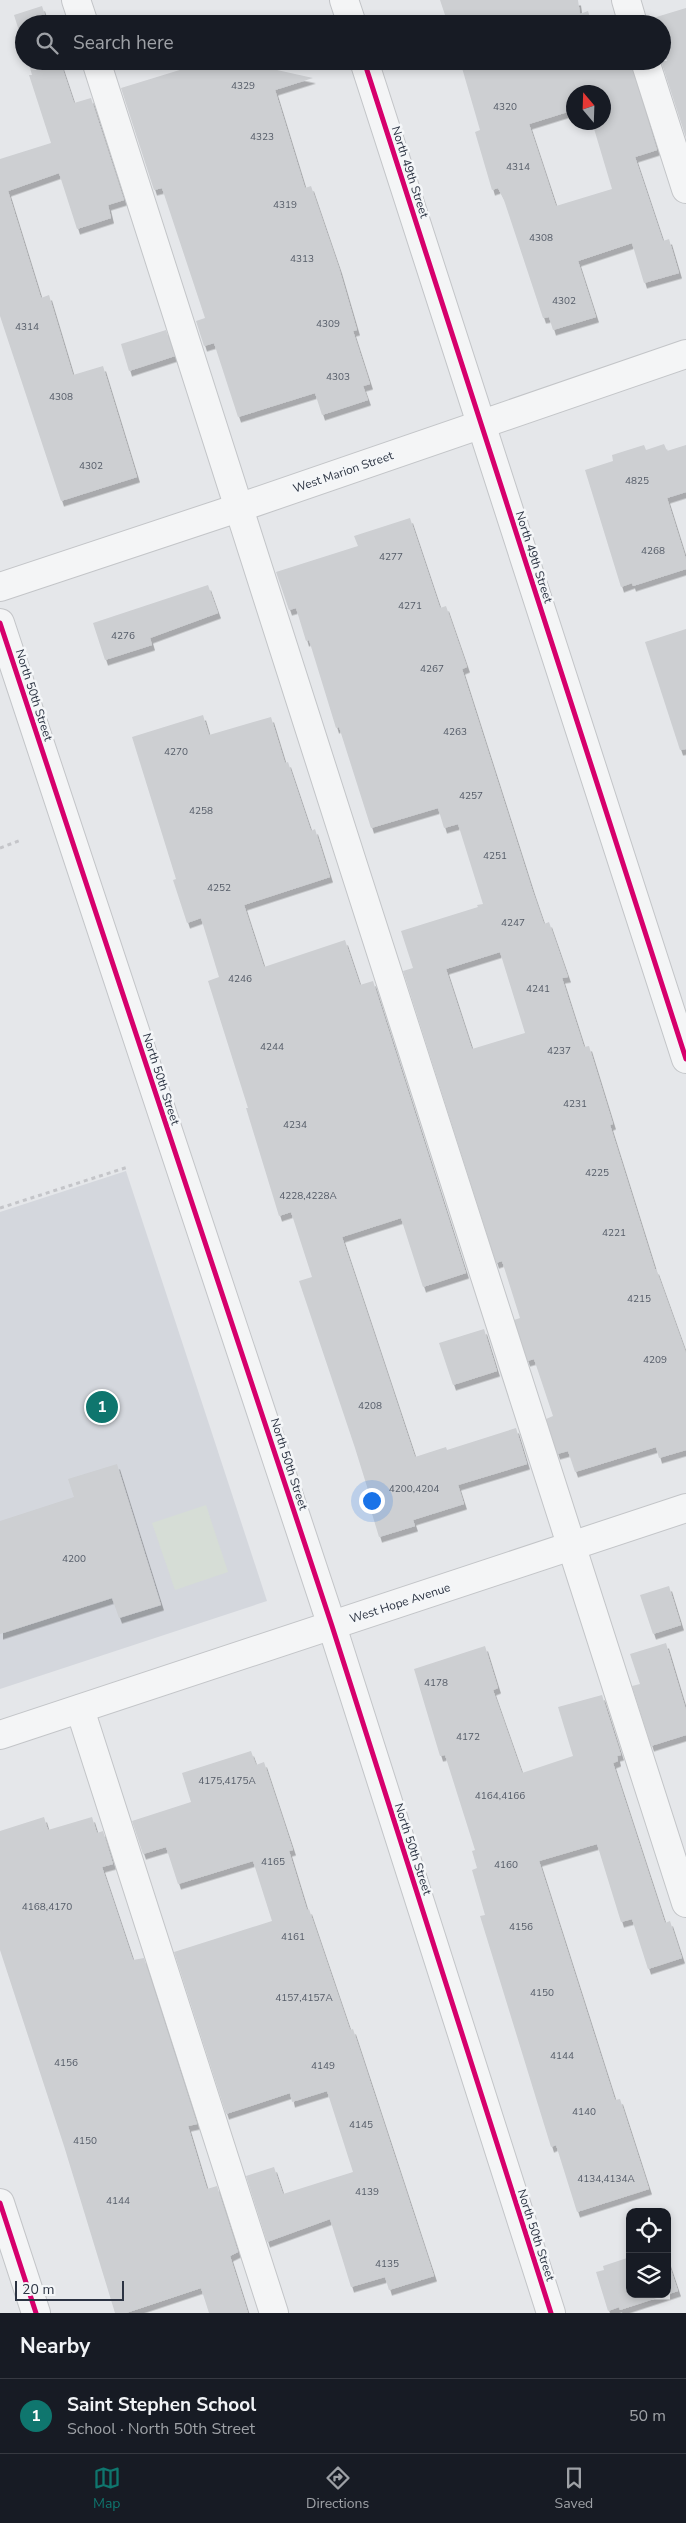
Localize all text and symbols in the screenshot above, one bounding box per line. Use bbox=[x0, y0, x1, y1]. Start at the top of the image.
search box bbox=[15, 15, 671, 70]
icon: search bbox=[33, 29, 61, 57]
text: Search here bbox=[73, 30, 174, 56]
house number: 4329 bbox=[231, 79, 255, 93]
north arrow bbox=[566, 85, 611, 130]
house number: 4320 bbox=[493, 100, 517, 114]
street label: North 49th Street bbox=[388, 124, 433, 221]
house number: 4323 bbox=[250, 130, 274, 144]
house number: 4314 bbox=[506, 160, 530, 174]
house number: 4319 bbox=[273, 198, 297, 212]
house number: 4308 bbox=[529, 231, 553, 245]
house number: 4313 bbox=[290, 252, 314, 266]
house number: 4302 bbox=[552, 294, 576, 308]
house number: 4309 bbox=[316, 317, 340, 331]
house number: 4314 bbox=[15, 320, 39, 334]
house number: 4303 bbox=[326, 370, 350, 384]
house number: 4308 bbox=[49, 390, 73, 404]
street label: West Marion Street bbox=[291, 447, 396, 497]
house number: 4302 bbox=[79, 459, 103, 473]
house number: 4825 bbox=[625, 474, 649, 488]
street label: North 49th Street bbox=[512, 509, 557, 606]
house number: 4268 bbox=[641, 544, 665, 558]
house number: 4277 bbox=[379, 550, 403, 564]
house number: 4271 bbox=[398, 599, 422, 613]
house number: 4276 bbox=[111, 629, 135, 643]
street label: North 50th Street bbox=[12, 647, 57, 744]
house number: 4267 bbox=[420, 662, 444, 676]
house number: 4263 bbox=[443, 725, 467, 739]
house number: 4270 bbox=[164, 745, 188, 759]
house number: 4257 bbox=[459, 789, 483, 803]
house number: 4258 bbox=[189, 804, 213, 818]
house number: 4251 bbox=[483, 849, 507, 863]
house number: 4252 bbox=[207, 881, 231, 895]
house number: 4247 bbox=[501, 916, 525, 930]
house number: 4246 bbox=[228, 972, 252, 986]
house number: 4241 bbox=[526, 982, 550, 996]
street label: North 50th Street bbox=[139, 1031, 184, 1128]
house number: 4244 bbox=[260, 1040, 284, 1054]
house number: 4237 bbox=[547, 1044, 571, 1058]
house number: 4231 bbox=[563, 1097, 587, 1111]
house number: 4234 bbox=[283, 1118, 307, 1132]
house number: 4225 bbox=[585, 1166, 609, 1180]
house number: 4228,4228A bbox=[279, 1189, 337, 1203]
house number: 4221 bbox=[602, 1226, 626, 1240]
house number: 4215 bbox=[627, 1292, 651, 1306]
house number: 4209 bbox=[643, 1353, 667, 1367]
pin: 1 bbox=[86, 1388, 118, 1426]
house number: 4208 bbox=[358, 1399, 382, 1413]
street label: North 50th Street bbox=[267, 1416, 312, 1513]
house number: 4200,4204 bbox=[389, 1482, 439, 1496]
your location bbox=[359, 1488, 385, 1514]
house number: 4200 bbox=[62, 1552, 86, 1566]
street label: West Hope Avenue bbox=[348, 1579, 452, 1627]
house number: 4178 bbox=[424, 1676, 448, 1690]
house number: 4172 bbox=[456, 1730, 480, 1744]
house number: 4175,4175A bbox=[198, 1774, 256, 1788]
house number: 4164,4166 bbox=[475, 1789, 525, 1803]
street label: North 50th Street bbox=[391, 1801, 436, 1898]
house number: 4165 bbox=[261, 1855, 285, 1869]
house number: 4160 bbox=[494, 1858, 518, 1872]
house number: 4168,4170 bbox=[22, 1900, 72, 1914]
house number: 4156 bbox=[509, 1920, 533, 1934]
house number: 4161 bbox=[281, 1930, 305, 1944]
house number: 4150 bbox=[530, 1986, 554, 2000]
house number: 4157,4157A bbox=[275, 1991, 333, 2005]
house number: 4144 bbox=[550, 2049, 574, 2063]
house number: 4156 bbox=[54, 2056, 78, 2070]
house number: 4149 bbox=[311, 2059, 335, 2073]
house number: 4140 bbox=[572, 2105, 596, 2119]
house number: 4145 bbox=[349, 2118, 373, 2132]
house number: 4150 bbox=[73, 2134, 97, 2148]
house number: 4134,4134A bbox=[577, 2172, 635, 2186]
house number: 4139 bbox=[355, 2185, 379, 2199]
street label: North 50th Street bbox=[514, 2187, 559, 2284]
house number: 4144 bbox=[106, 2194, 130, 2208]
map controls bbox=[626, 2208, 671, 2298]
button: locate bbox=[626, 2208, 671, 2253]
button: layers bbox=[626, 2253, 671, 2298]
house number: 4135 bbox=[375, 2257, 399, 2271]
scale bar bbox=[15, 2278, 124, 2301]
text: 20 m bbox=[22, 2280, 54, 2299]
text: Nearby bbox=[20, 2332, 90, 2360]
text: Saint Stephen School bbox=[67, 2392, 256, 2418]
text: 1 bbox=[31, 2405, 41, 2427]
text: 50 m bbox=[629, 2405, 666, 2427]
text: School · North 50th Street bbox=[67, 2418, 255, 2440]
tab: Map bbox=[93, 2464, 121, 2513]
tab: Directions bbox=[306, 2464, 369, 2513]
tab: Saved bbox=[555, 2464, 593, 2513]

